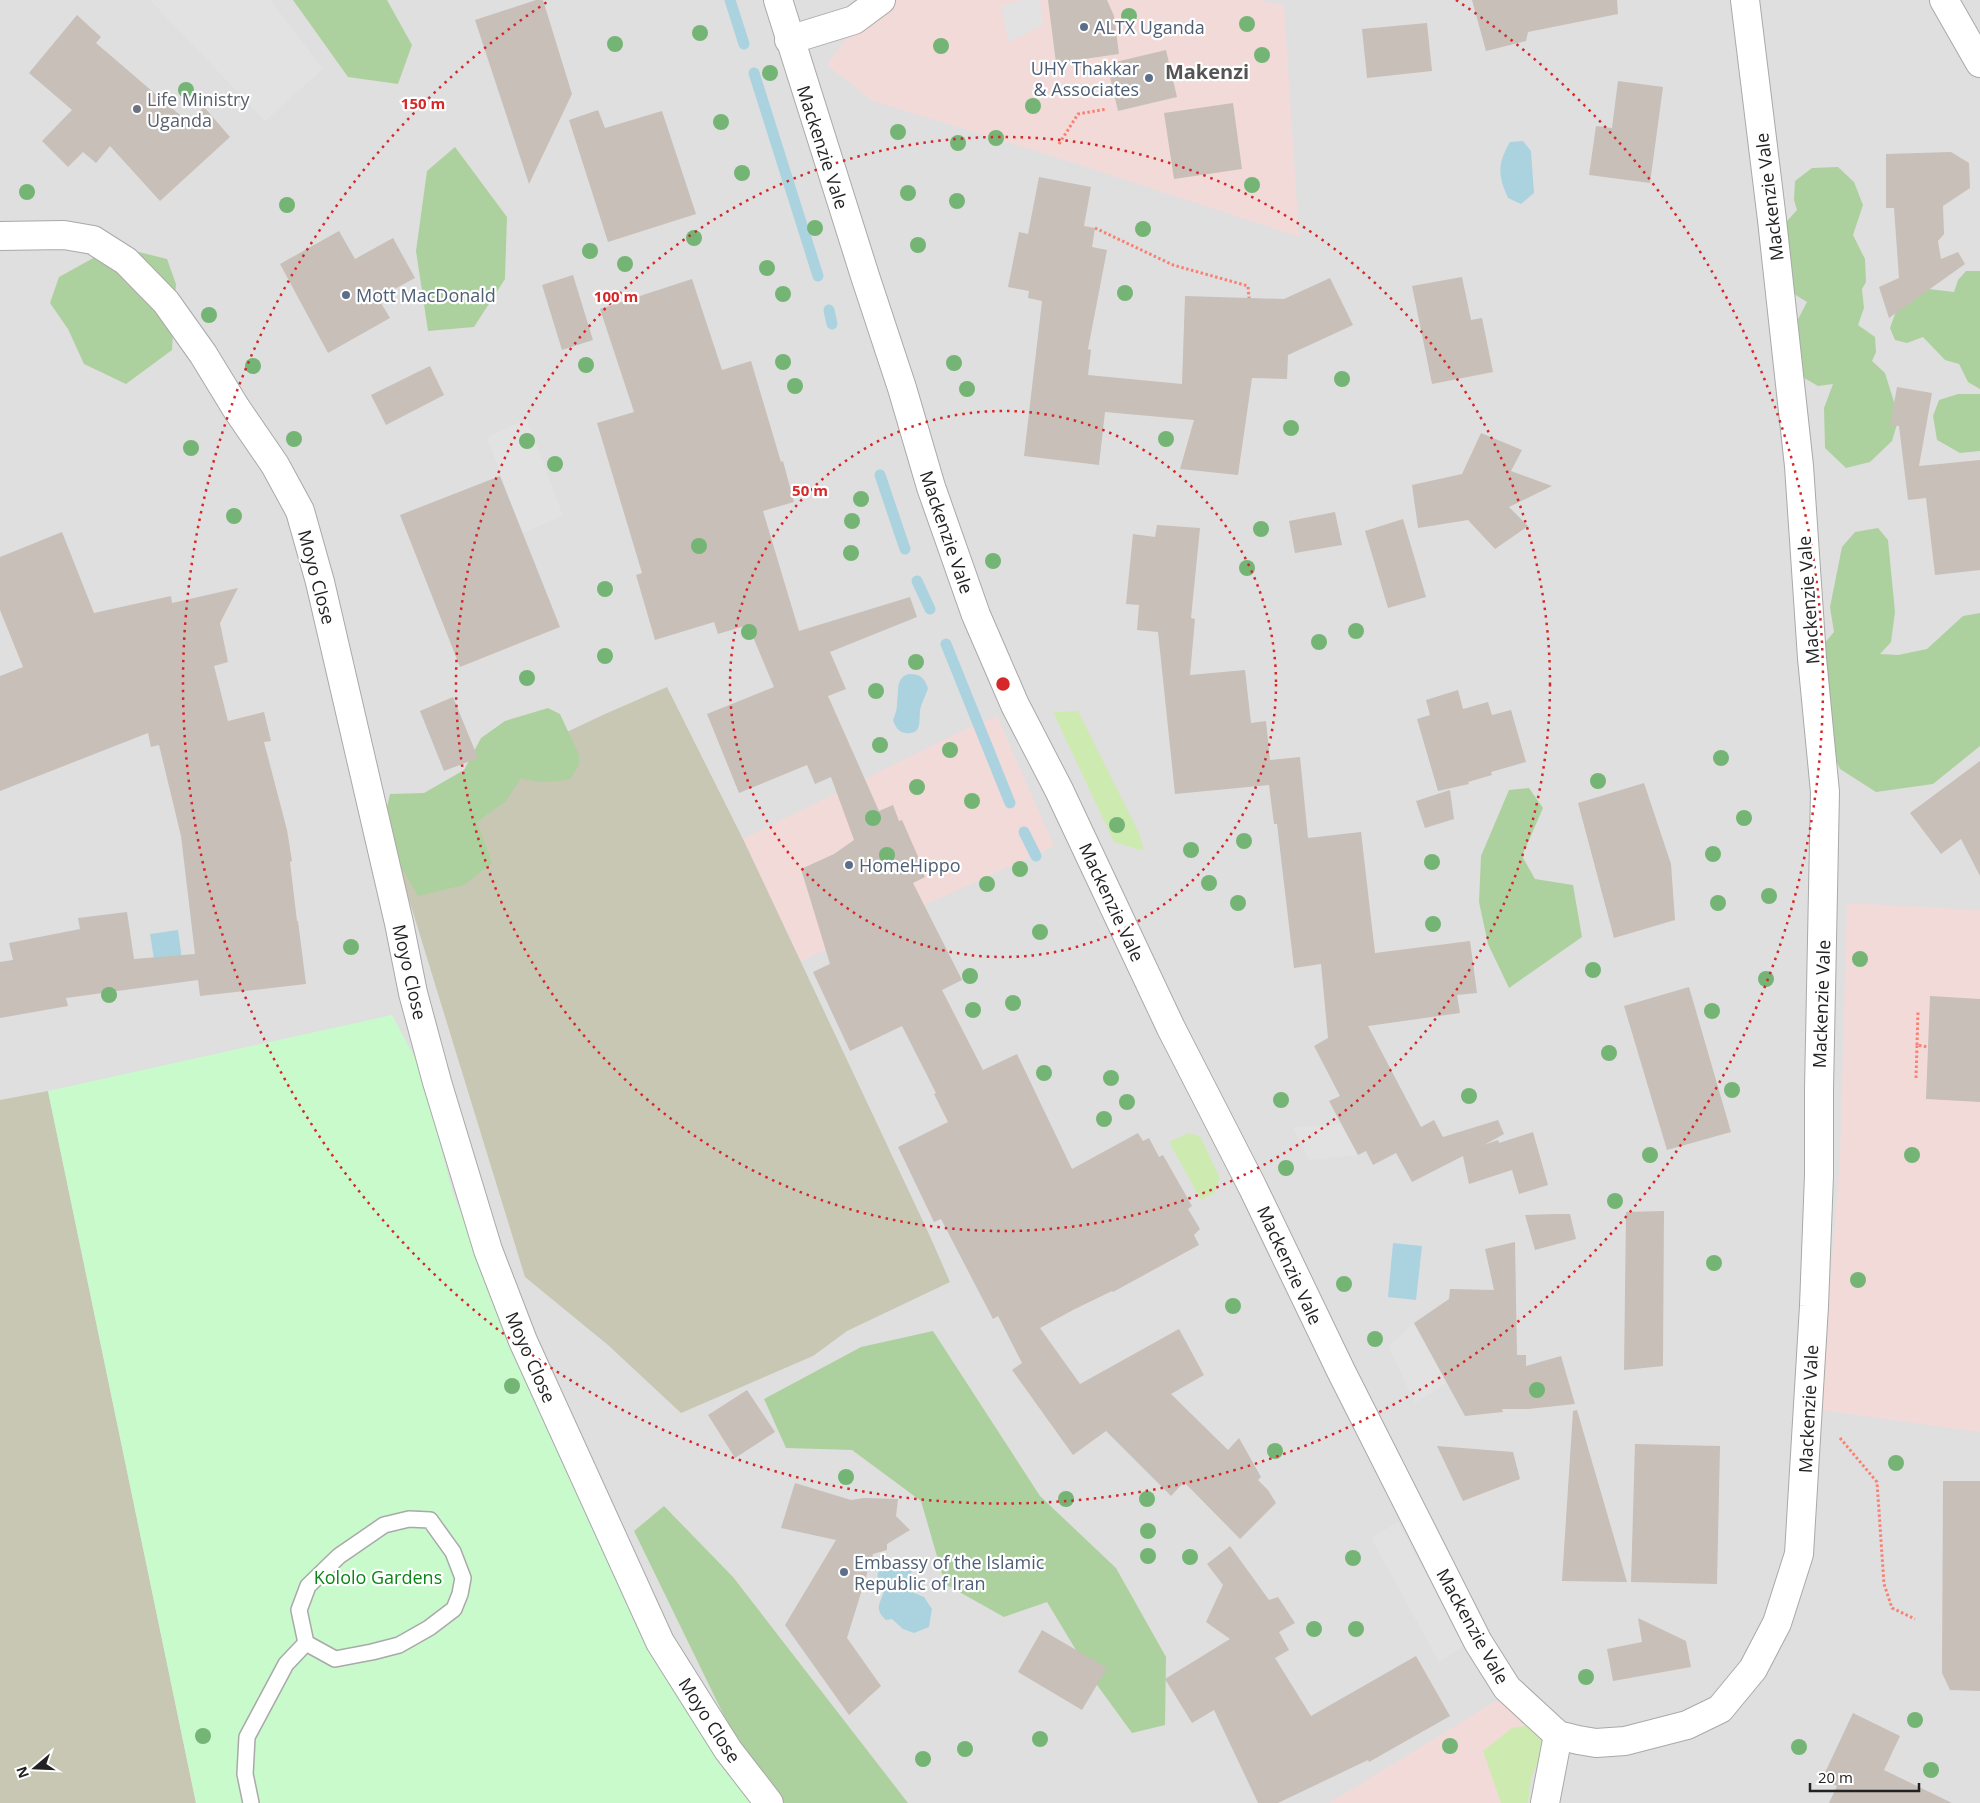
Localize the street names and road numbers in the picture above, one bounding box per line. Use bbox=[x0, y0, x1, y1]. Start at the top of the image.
street label: Mackenzie Vale bbox=[792, 82, 854, 212]
street label: Mackenzie Vale bbox=[1749, 132, 1789, 262]
street label: Mackenzie Vale bbox=[915, 467, 979, 597]
street label: Moyo Close bbox=[293, 527, 341, 627]
street label: Mackenzie Vale bbox=[1792, 535, 1824, 665]
street label: Mackenzie Vale bbox=[1074, 839, 1150, 965]
street label: Moyo Close bbox=[387, 922, 433, 1022]
street label: Mackenzie Vale bbox=[1807, 939, 1835, 1069]
street label: Mackenzie Vale bbox=[1252, 1202, 1328, 1328]
street label: Moyo Close bbox=[500, 1308, 562, 1406]
street label: Mackenzie Vale bbox=[1793, 1344, 1823, 1474]
street label: Mackenzie Vale bbox=[1431, 1564, 1515, 1688]
street label: Moyo Close bbox=[674, 1673, 746, 1767]

